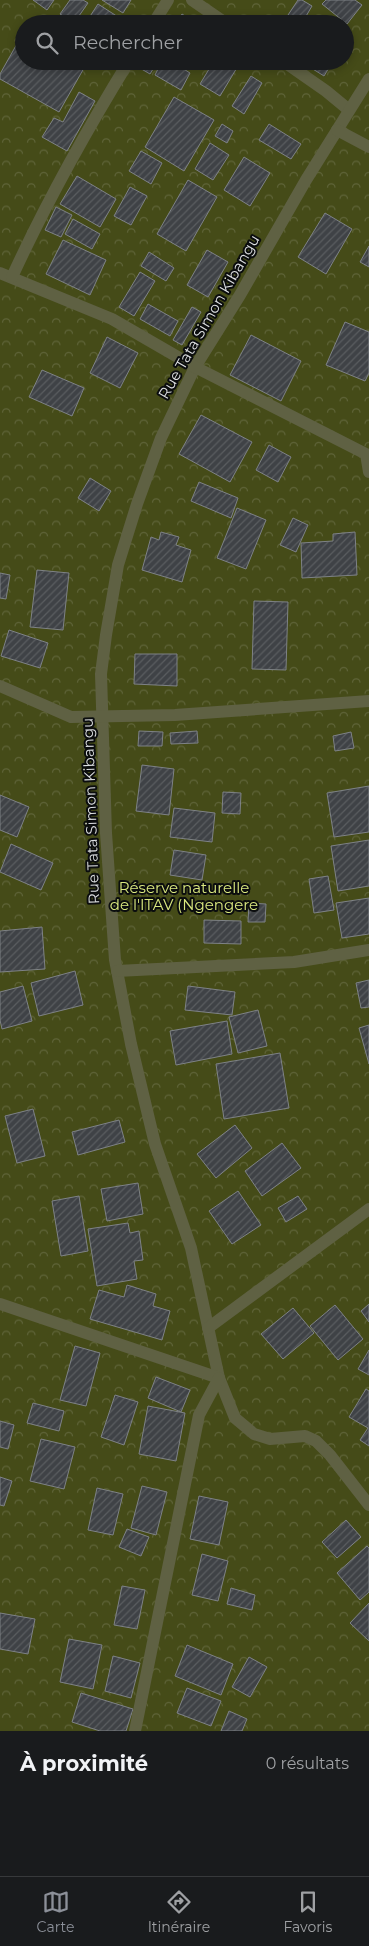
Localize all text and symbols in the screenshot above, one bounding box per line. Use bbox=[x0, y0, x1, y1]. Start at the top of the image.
search box bbox=[15, 15, 354, 70]
icon: search bbox=[33, 29, 61, 57]
text: Rechercher bbox=[73, 31, 183, 54]
street label: Rue Tata Simon Kibangu bbox=[154, 231, 263, 402]
street label: Rue Tata Simon Kibangu bbox=[78, 718, 103, 904]
park label: Réserve naturelle de l'ITAV (Ngengere bbox=[110, 878, 258, 914]
text: À proximité bbox=[20, 1751, 148, 1776]
text: 0 résultats bbox=[266, 1754, 349, 1773]
tab: Carte bbox=[37, 1888, 74, 1936]
tab: Itinéraire bbox=[148, 1888, 210, 1936]
tab: Favoris bbox=[283, 1888, 332, 1936]

